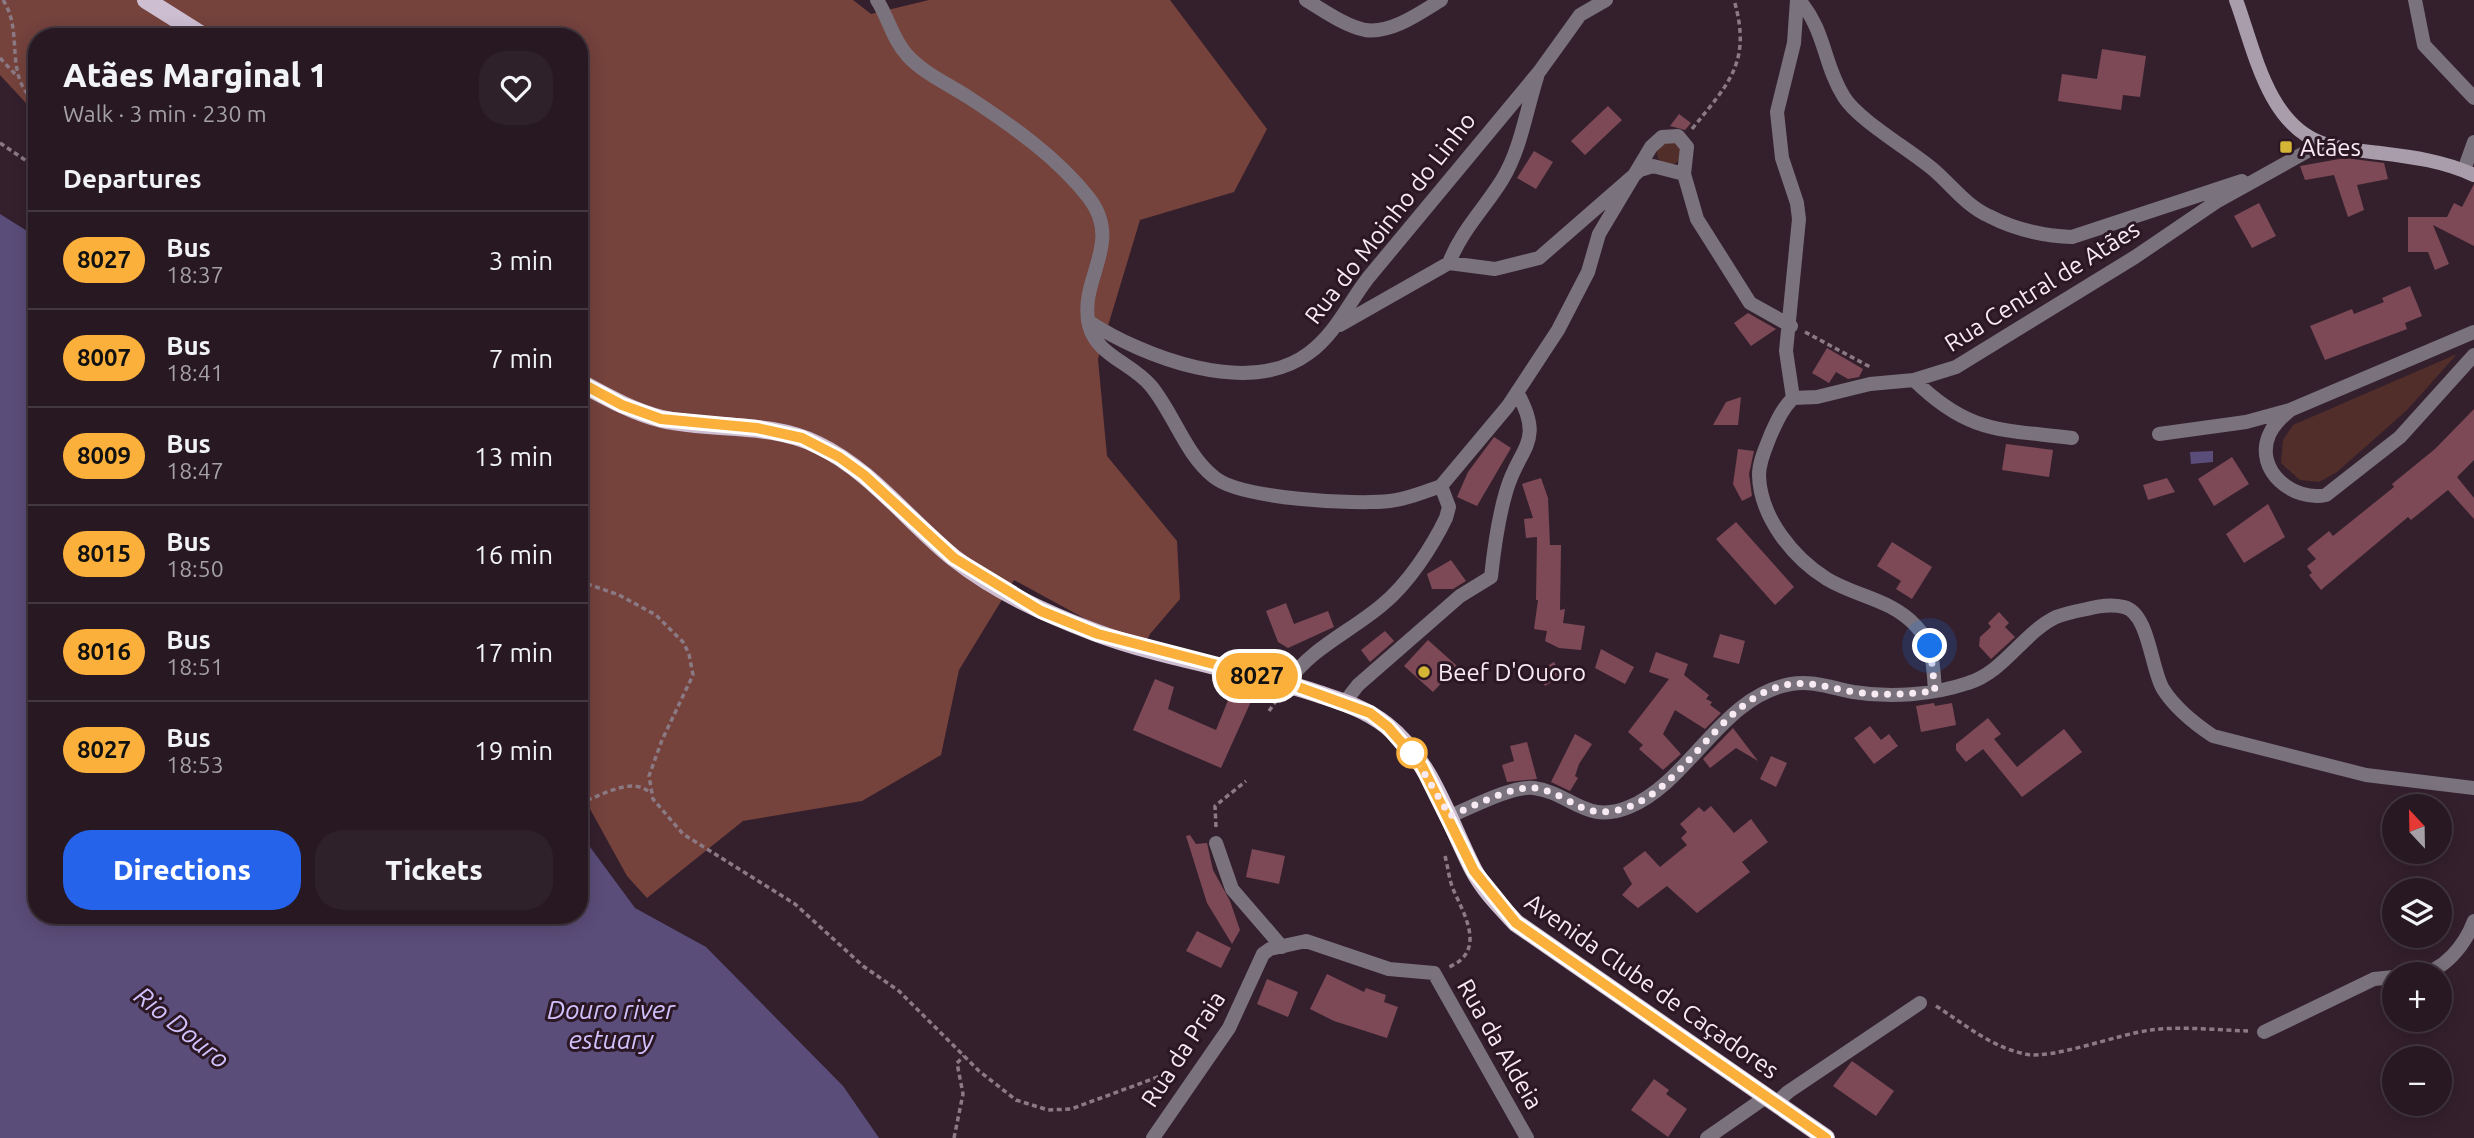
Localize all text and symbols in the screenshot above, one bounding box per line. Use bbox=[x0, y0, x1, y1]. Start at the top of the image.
button: heart bbox=[479, 51, 553, 125]
text: Atães Marginal 1 bbox=[63, 56, 327, 93]
text: Walk · 3 min · 230 m bbox=[63, 101, 267, 126]
street label: Rua do Moinho do Linho bbox=[1299, 107, 1481, 329]
place label: Atães bbox=[2300, 134, 2361, 161]
marker: Atães bbox=[2278, 139, 2294, 155]
text: Departures bbox=[63, 164, 201, 193]
street label: Rua Central de Atães bbox=[1940, 215, 2144, 357]
text: Bus bbox=[166, 233, 211, 262]
text: 8027 bbox=[77, 246, 131, 273]
text: 3 min bbox=[489, 246, 553, 275]
text: 18:37 bbox=[166, 262, 224, 287]
text: Bus bbox=[166, 331, 211, 360]
text: 8007 bbox=[77, 344, 131, 371]
text: 7 min bbox=[489, 344, 553, 373]
text: 18:41 bbox=[166, 360, 224, 385]
text: Bus bbox=[166, 429, 211, 458]
text: 8009 bbox=[77, 442, 131, 469]
text: 13 min bbox=[474, 442, 553, 471]
text: 18:47 bbox=[166, 458, 224, 483]
text: Bus bbox=[166, 527, 211, 556]
text: 8015 bbox=[77, 540, 131, 567]
text: 16 min bbox=[474, 540, 553, 569]
text: 18:50 bbox=[166, 556, 224, 581]
text: Bus bbox=[166, 625, 211, 654]
your location bbox=[1912, 628, 1947, 663]
text: 8016 bbox=[77, 638, 131, 665]
text: 17 min bbox=[474, 638, 553, 667]
line badge: 8027 bbox=[1208, 653, 1306, 699]
text: 18:51 bbox=[166, 654, 224, 679]
place label: Beef D'Ouoro bbox=[1438, 659, 1586, 686]
text: 8027 bbox=[1230, 662, 1284, 689]
marker: Beef D'Ouoro bbox=[1416, 664, 1432, 680]
text: Bus bbox=[166, 723, 211, 752]
text: 8027 bbox=[77, 736, 131, 763]
text: 19 min bbox=[474, 736, 553, 765]
unlabelled marker bbox=[1397, 738, 1427, 768]
text: 18:53 bbox=[166, 752, 224, 777]
north arrow bbox=[2382, 794, 2452, 864]
map controls bbox=[2382, 794, 2452, 1116]
button: Directions bbox=[63, 830, 301, 910]
button: Tickets bbox=[315, 830, 553, 910]
button: layers bbox=[2382, 878, 2452, 948]
street label: Avenida Clube de Caçadores bbox=[1520, 888, 1784, 1084]
button: + bbox=[2382, 962, 2452, 1032]
street label: Rua da Aldeia bbox=[1452, 974, 1548, 1114]
water label: Rio Douro bbox=[129, 980, 235, 1074]
street label: Rua da Praia bbox=[1136, 986, 1230, 1112]
water label: Douro river estuary bbox=[547, 995, 676, 1054]
button: − bbox=[2382, 1046, 2452, 1116]

